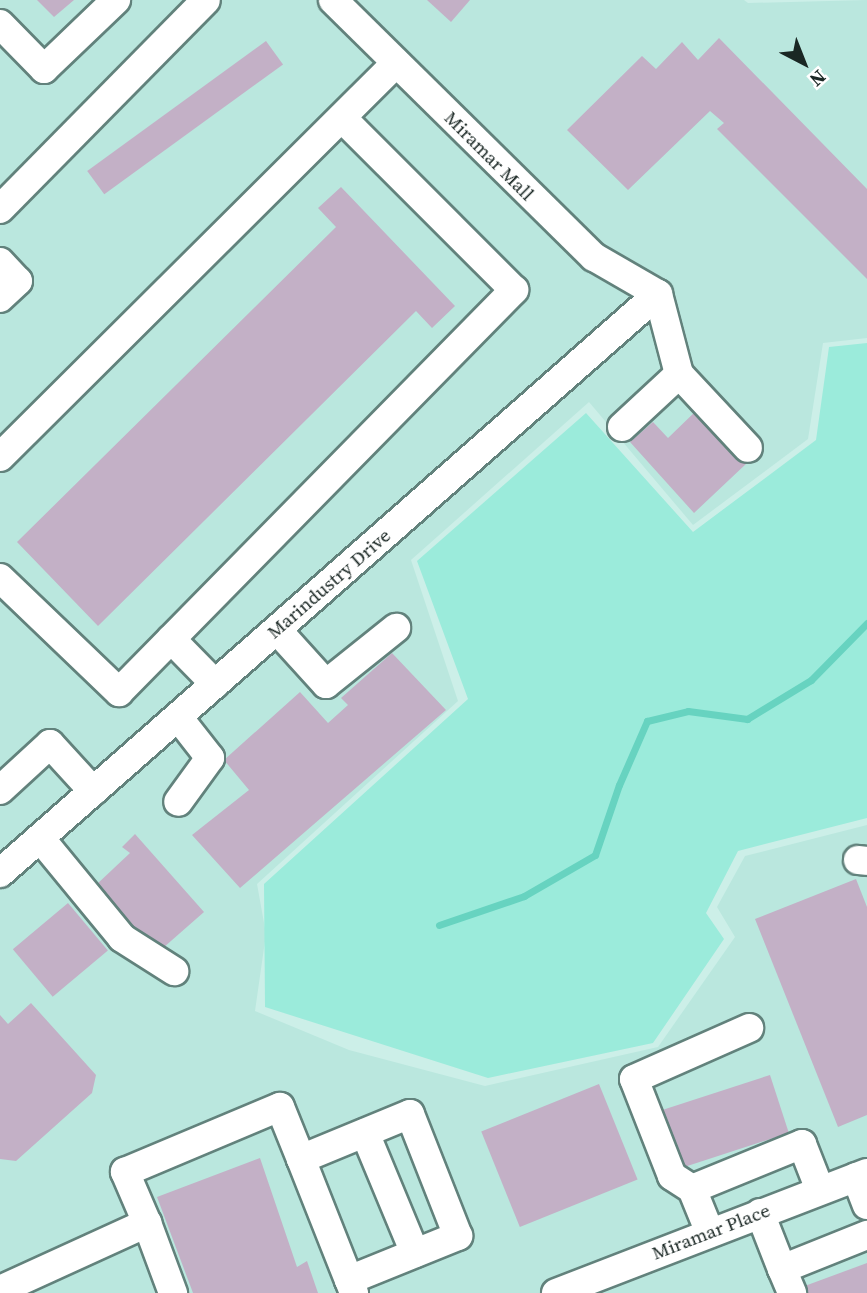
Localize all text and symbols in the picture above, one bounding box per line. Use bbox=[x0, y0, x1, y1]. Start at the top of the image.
north arrow bbox=[769, 28, 839, 98]
text: N bbox=[804, 64, 832, 93]
street label: Miramar Mall bbox=[440, 107, 538, 205]
street label: Marindustry Drive bbox=[263, 524, 395, 644]
street label: Miramar Place bbox=[649, 1199, 773, 1265]

